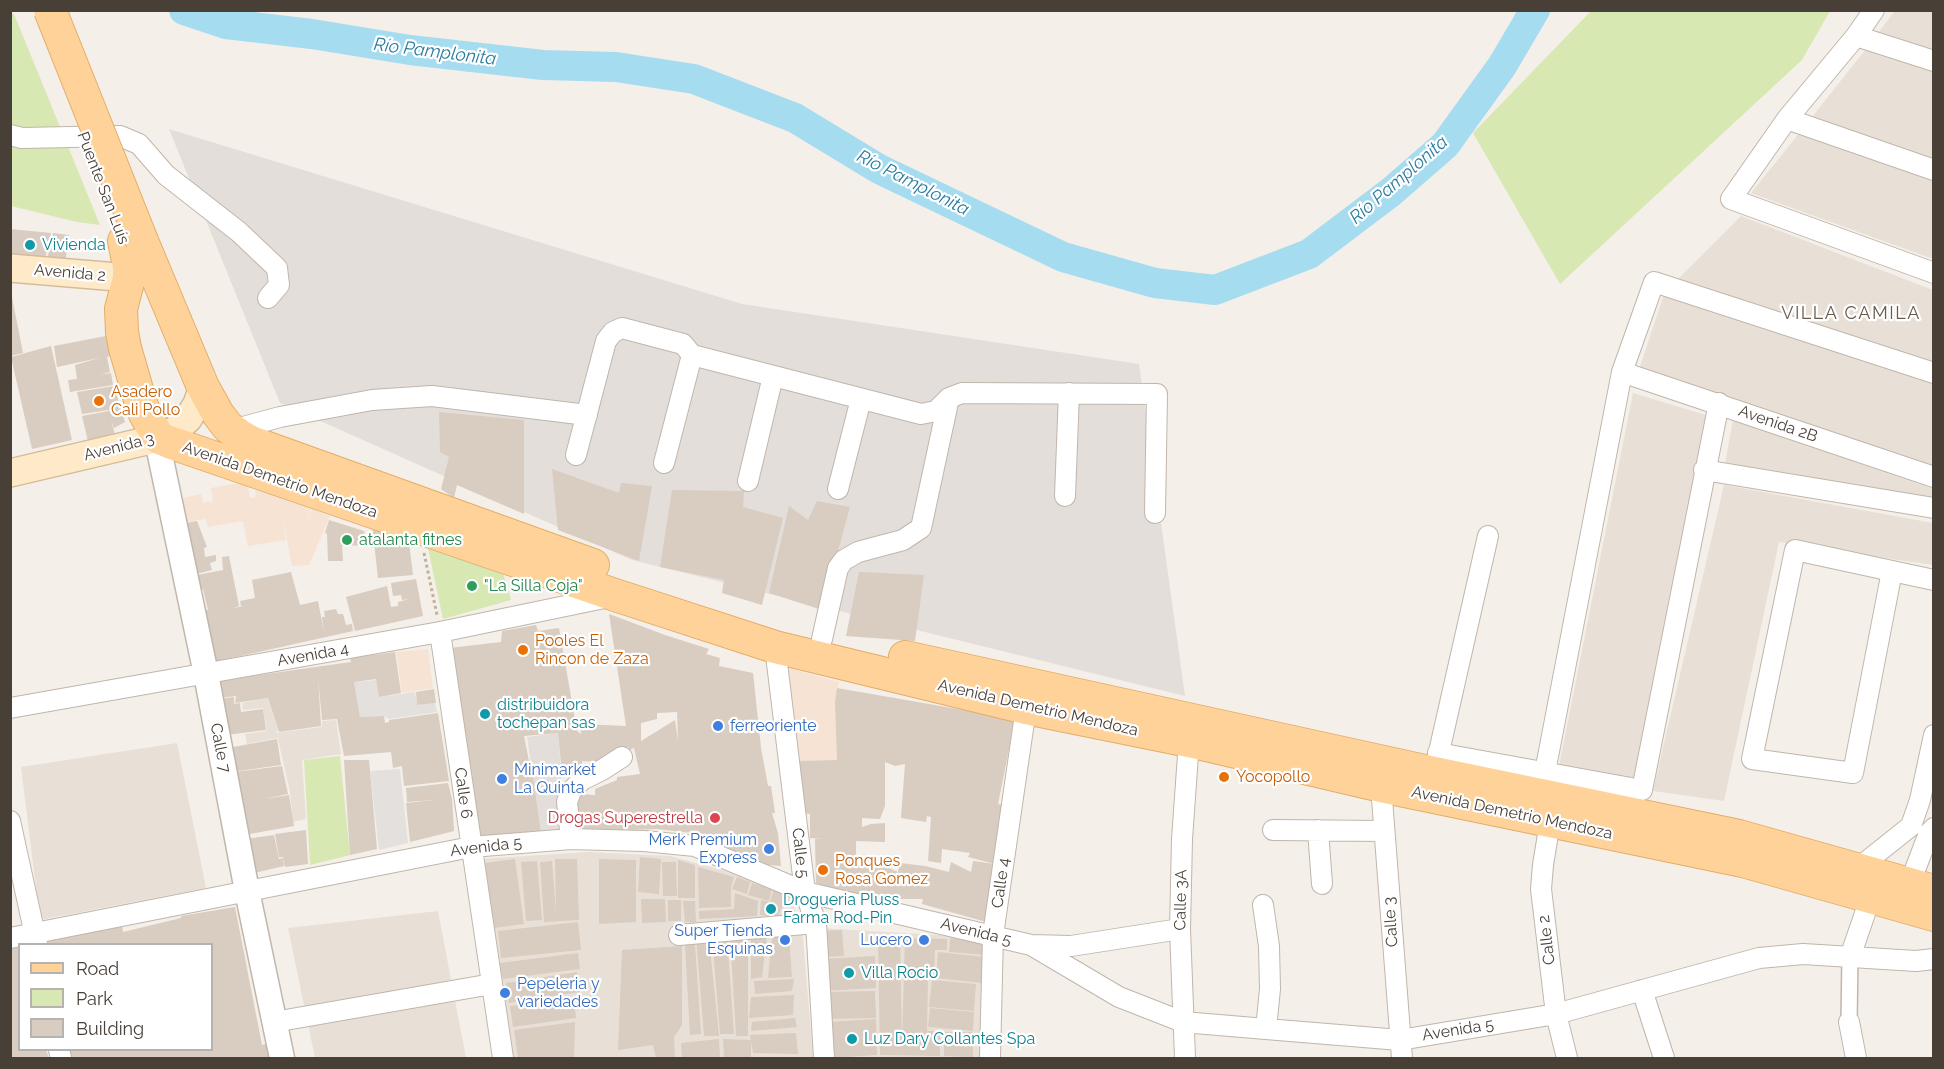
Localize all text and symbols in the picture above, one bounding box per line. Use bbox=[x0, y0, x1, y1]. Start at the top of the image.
water label: Río Pamplonita bbox=[373, 34, 497, 70]
street label: Puente San Luís bbox=[73, 129, 133, 247]
water label: Río Pamplonita bbox=[1345, 131, 1453, 229]
water label: Río Pamplonita bbox=[853, 145, 973, 221]
place label: Vivienda bbox=[42, 235, 106, 255]
marker: Vivienda bbox=[23, 238, 37, 252]
street label: Avenida 2 bbox=[33, 260, 107, 286]
district label: VILLA CAMILA bbox=[1781, 303, 1921, 325]
place label: Asadero Cali Pollo bbox=[111, 382, 180, 420]
marker: Asadero Cali Pollo bbox=[92, 394, 106, 408]
street label: Avenida 2B bbox=[1736, 401, 1820, 447]
street label: Avenida 3 bbox=[82, 429, 156, 465]
street label: Avenida Demetrio Mendoza bbox=[180, 438, 380, 522]
place label: atalanta fitnes bbox=[359, 530, 462, 550]
marker: atalanta fitnes bbox=[340, 533, 354, 547]
place label: "La Silla Coja" bbox=[484, 576, 583, 596]
marker: "La Silla Coja" bbox=[465, 579, 479, 593]
place label: Pooles El Rincon de Zaza bbox=[535, 631, 649, 669]
street label: Avenida 4 bbox=[276, 639, 350, 671]
marker: Pooles El Rincon de Zaza bbox=[516, 643, 530, 657]
street label: Avenida Demetrio Mendoza bbox=[936, 676, 1140, 740]
place label: distribuidora tochepan sas bbox=[497, 695, 595, 733]
marker: distribuidora tochepan sas bbox=[478, 707, 492, 721]
place label: ferreoriente bbox=[730, 716, 817, 736]
marker: ferreoriente bbox=[711, 719, 725, 733]
street label: Calle 7 bbox=[206, 721, 234, 775]
place label: Minimarket La Quinta bbox=[514, 760, 596, 798]
street label: Calle 6 bbox=[450, 766, 476, 820]
place label: Yocopollo bbox=[1236, 767, 1310, 787]
marker: Yocopollo bbox=[1217, 770, 1231, 784]
marker: Minimarket La Quinta bbox=[495, 772, 509, 786]
street label: Avenida Demetrio Mendoza bbox=[1410, 782, 1614, 844]
place label: Drogas Superestrella bbox=[548, 808, 703, 828]
marker: Drogas Superestrella bbox=[708, 811, 722, 825]
street label: Calle 5 bbox=[787, 827, 813, 879]
place label: Merk Premium Express bbox=[648, 830, 757, 868]
street label: Avenida 5 bbox=[449, 833, 523, 861]
marker: Merk Premium Express bbox=[762, 842, 776, 856]
place label: Ponques Rosa Gomez bbox=[835, 851, 928, 889]
street label: Calle 4 bbox=[988, 857, 1014, 909]
marker: Ponques Rosa Gomez bbox=[816, 863, 830, 877]
street label: Calle 3A bbox=[1171, 869, 1191, 931]
place label: Drogueria Pluss Farma Rod-Pin bbox=[783, 890, 899, 928]
street label: Calle 3 bbox=[1380, 896, 1402, 948]
marker: Drogueria Pluss Farma Rod-Pin bbox=[764, 902, 778, 916]
street label: Avenida 5 bbox=[939, 914, 1013, 950]
street label: Calle 2 bbox=[1534, 914, 1560, 966]
place label: Super Tienda Esquinas bbox=[674, 921, 773, 959]
place label: Lucero bbox=[860, 930, 912, 950]
marker: Super Tienda Esquinas bbox=[778, 933, 792, 947]
marker: Lucero bbox=[917, 933, 931, 947]
legend bbox=[18, 943, 213, 1051]
text: Road bbox=[76, 958, 119, 979]
place label: Villa Rocio bbox=[861, 963, 938, 983]
marker: Villa Rocio bbox=[842, 966, 856, 980]
place label: Pepeleria y variedades bbox=[517, 974, 600, 1012]
marker: Pepeleria y variedades bbox=[498, 986, 512, 1000]
text: Park bbox=[76, 988, 113, 1009]
street label: Avenida 5 bbox=[1421, 1015, 1495, 1045]
text: Building bbox=[76, 1018, 144, 1039]
place label: Luz Dary Collantes Spa bbox=[864, 1029, 1035, 1049]
marker: Luz Dary Collantes Spa bbox=[845, 1032, 859, 1046]

